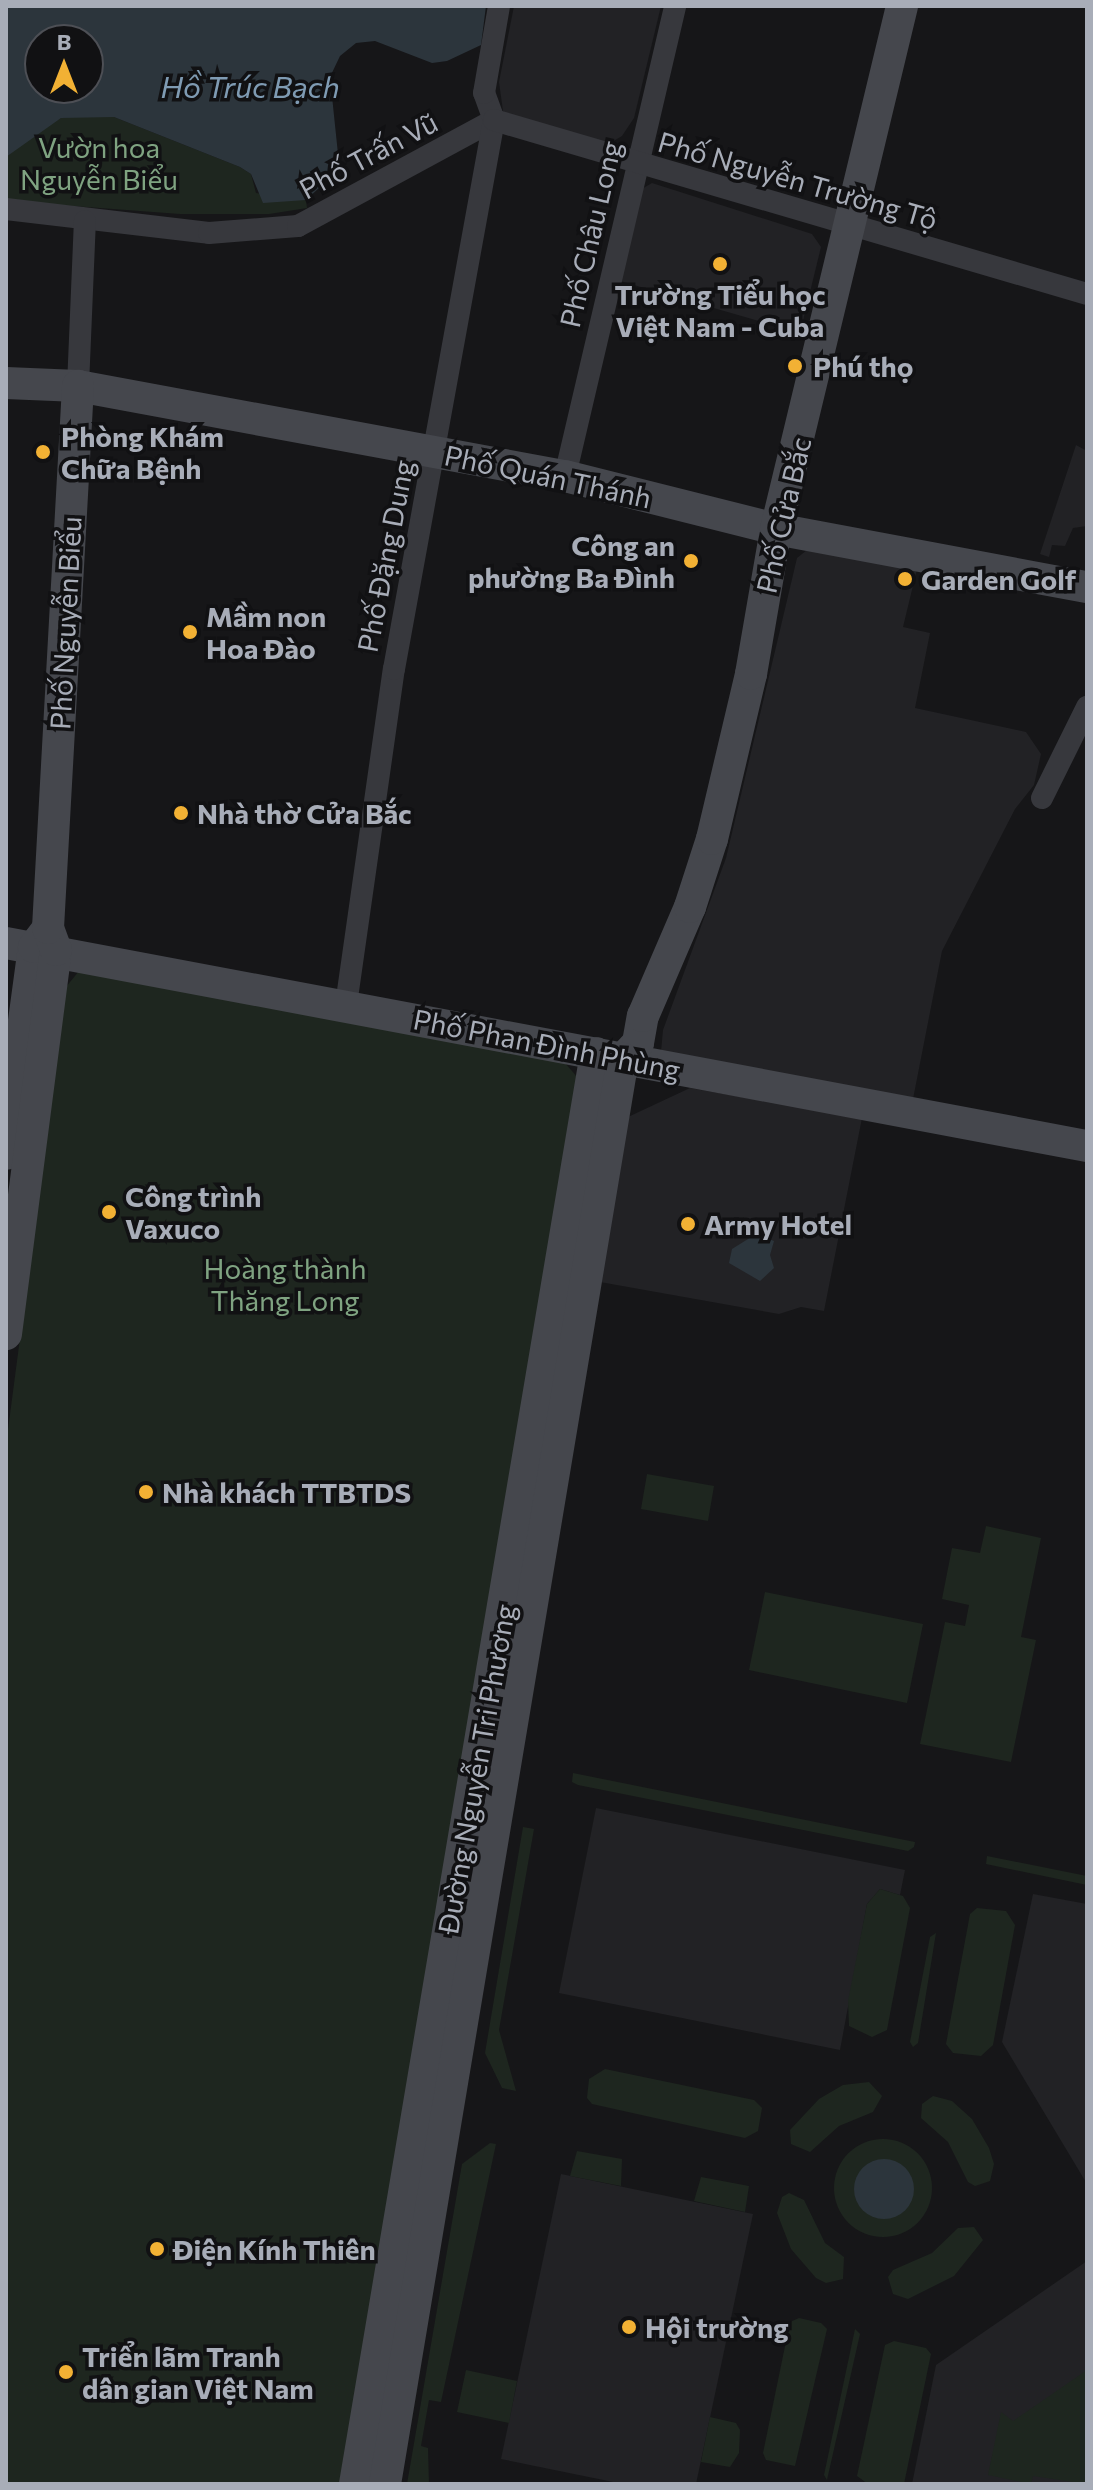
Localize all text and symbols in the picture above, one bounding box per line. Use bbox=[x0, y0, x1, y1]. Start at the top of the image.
north arrow bbox=[24, 24, 104, 104]
text: B bbox=[57, 28, 71, 55]
water label: Hồ Trúc Bạch bbox=[160, 68, 340, 104]
street label: Phố Trấn Vũ bbox=[293, 105, 443, 205]
street label: Phố Nguyễn Trường Tộ bbox=[654, 124, 942, 236]
park label: Vườn hoa Nguyễn Biểu bbox=[20, 130, 178, 196]
street label: Phố Châu Long bbox=[552, 137, 628, 331]
marker: Trường Tiểu học Việt Nam - Cuba bbox=[711, 255, 729, 273]
place label: Trường Tiểu học Việt Nam - Cuba bbox=[614, 277, 826, 343]
place label: Phú thọ bbox=[813, 349, 913, 383]
marker: Phú thọ bbox=[784, 355, 806, 377]
place label: Phòng Khám Chữa Bệnh bbox=[61, 419, 224, 485]
street label: Phố Cửa Bắc bbox=[749, 434, 817, 596]
street label: Phố Quán Thánh bbox=[441, 438, 655, 514]
marker: Phòng Khám Chữa Bệnh bbox=[32, 441, 54, 463]
street label: Phố Đặng Dung bbox=[350, 457, 420, 655]
street label: Phố Nguyễn Biểu bbox=[43, 516, 87, 730]
place label: Công an phường Ba Đình bbox=[468, 528, 675, 594]
marker: Công an phường Ba Đình bbox=[682, 552, 700, 570]
place label: Garden Golf bbox=[921, 562, 1076, 596]
marker: Garden Golf bbox=[896, 570, 914, 588]
place label: Mầm non Hoa Đào bbox=[206, 599, 326, 665]
marker: Mầm non Hoa Đào bbox=[181, 623, 199, 641]
place label: Nhà thờ Cửa Bắc bbox=[197, 796, 412, 830]
marker: Nhà thờ Cửa Bắc bbox=[172, 804, 190, 822]
street label: Phố Phan Đình Phùng bbox=[411, 1002, 683, 1086]
place label: Công trình Vaxuco bbox=[125, 1179, 261, 1245]
marker: Công trình Vaxuco bbox=[100, 1203, 118, 1221]
place label: Army Hotel bbox=[704, 1207, 852, 1241]
marker: Army Hotel bbox=[679, 1215, 697, 1233]
park label: Hoàng thành Thăng Long bbox=[204, 1251, 366, 1317]
place label: Nhà khách TTBTDS bbox=[162, 1475, 411, 1509]
marker: Nhà khách TTBTDS bbox=[137, 1483, 155, 1501]
street label: Đường Nguyễn Tri Phương bbox=[430, 1601, 522, 1937]
place label: Điện Kính Thiên bbox=[173, 2232, 376, 2266]
marker: Điện Kính Thiên bbox=[148, 2240, 166, 2258]
place label: Hội trường bbox=[645, 2310, 789, 2344]
marker: Hội trường bbox=[620, 2318, 638, 2336]
place label: Triển lãm Tranh dân gian Việt Nam bbox=[82, 2339, 314, 2405]
marker: Triển lãm Tranh dân gian Việt Nam bbox=[57, 2363, 75, 2381]

